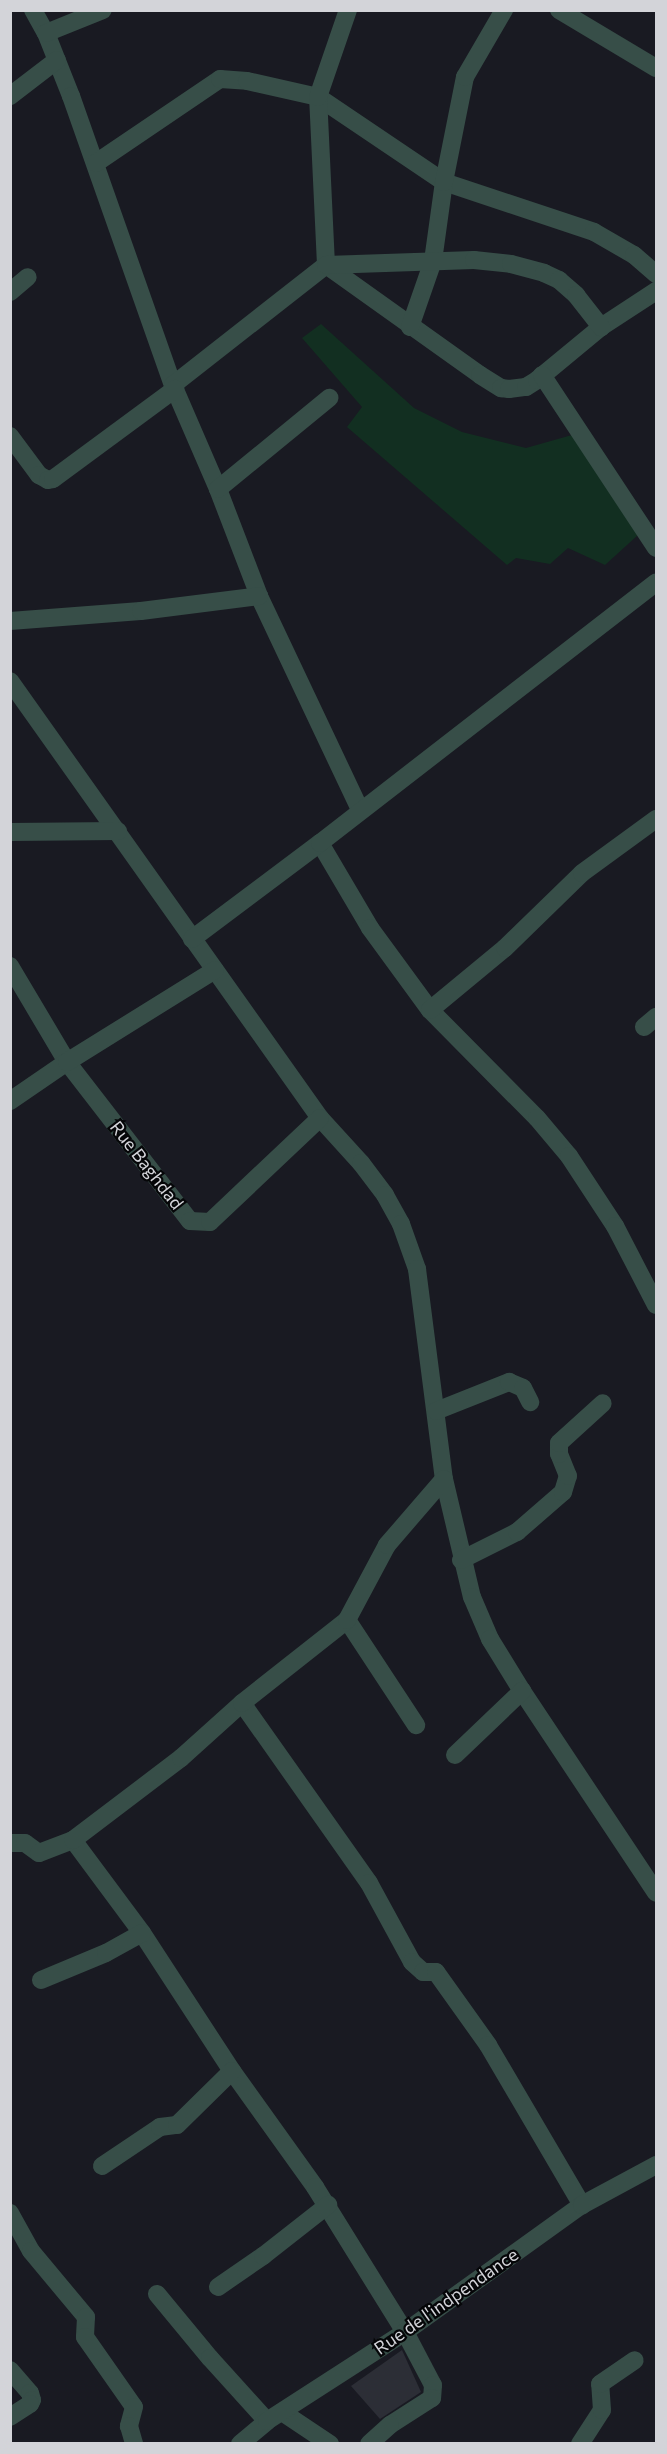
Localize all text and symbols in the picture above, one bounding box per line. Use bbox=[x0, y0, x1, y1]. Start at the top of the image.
street label: Rue Baghdad bbox=[106, 1116, 188, 1214]
street label: Rue de l'indpendance bbox=[370, 2243, 522, 2359]

